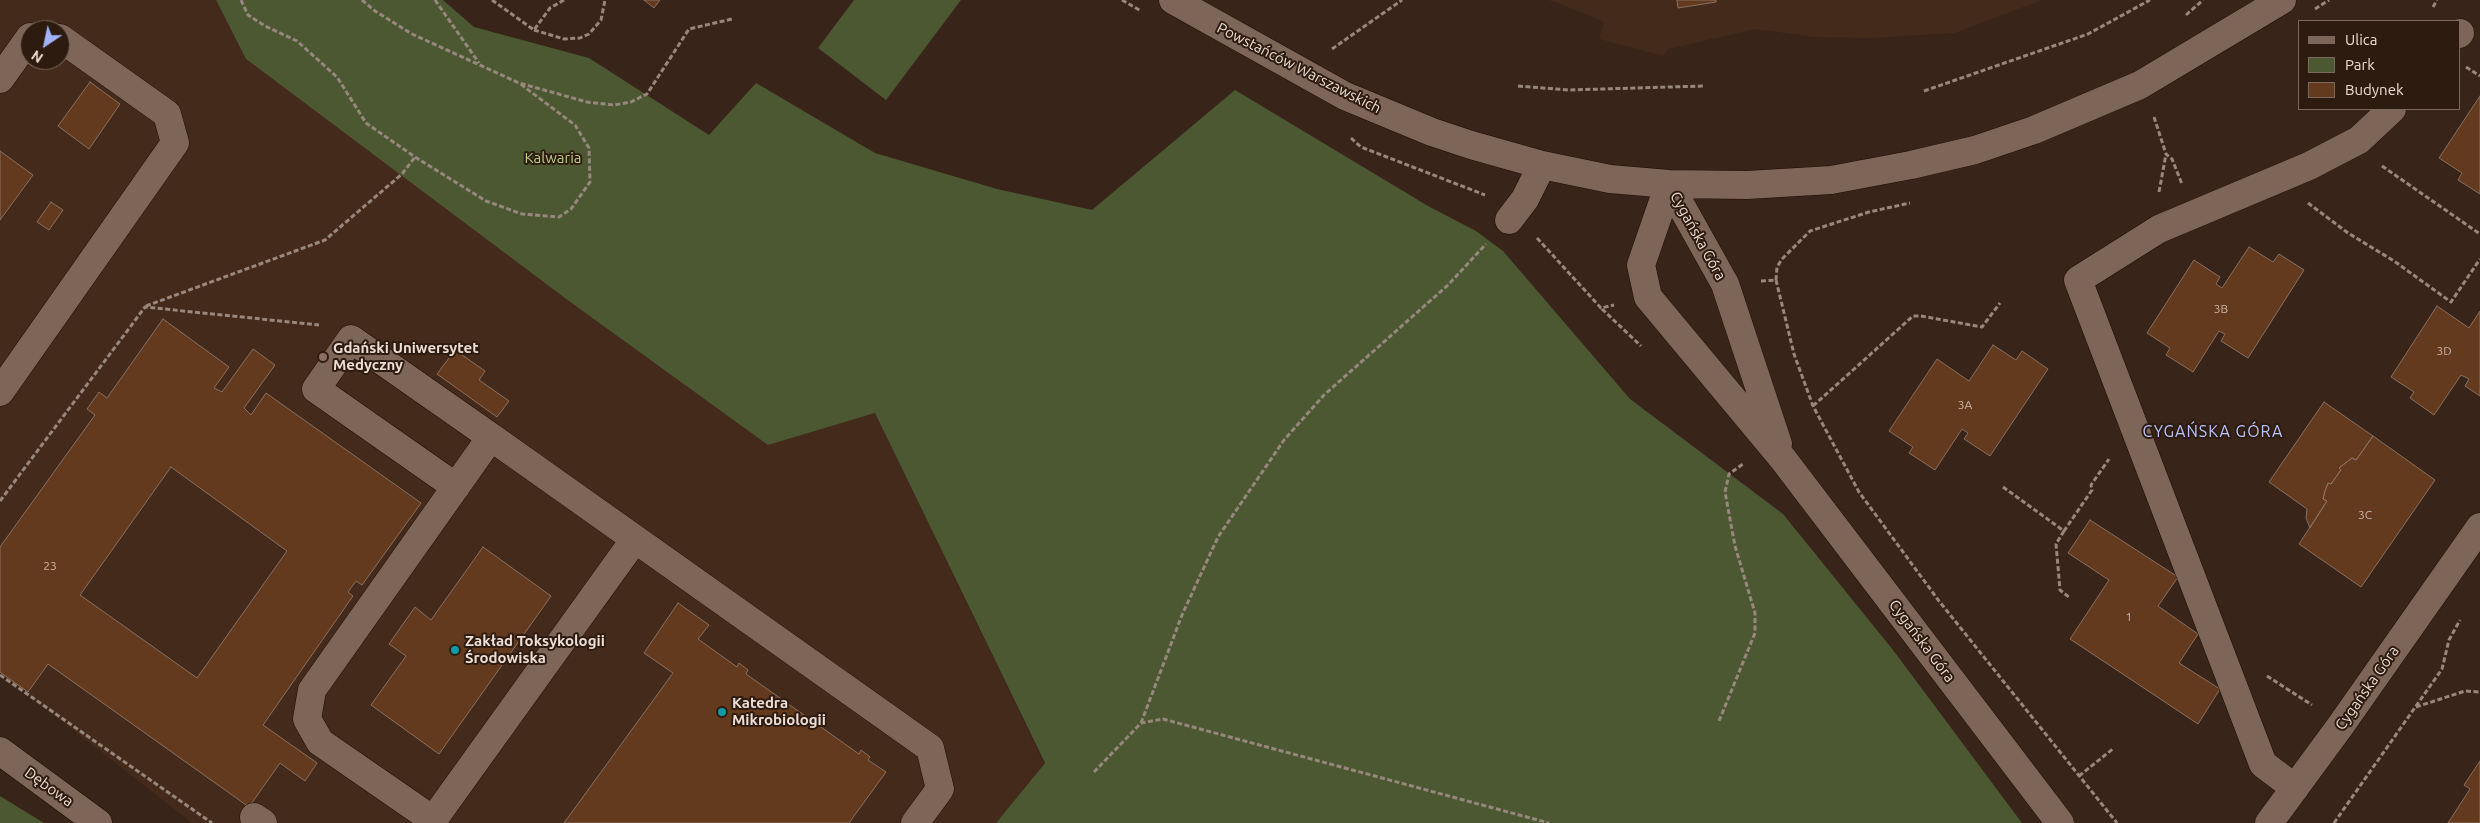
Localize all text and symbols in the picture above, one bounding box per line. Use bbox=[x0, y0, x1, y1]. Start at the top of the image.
street label: Powstańców Warszawskich bbox=[1214, 19, 1384, 117]
north arrow bbox=[20, 20, 70, 70]
legend bbox=[2298, 20, 2460, 110]
text: Ulica bbox=[2345, 31, 2377, 48]
text: N bbox=[28, 47, 46, 66]
text: Park bbox=[2345, 56, 2375, 73]
text: Budynek bbox=[2345, 81, 2404, 98]
park label: Kalwaria bbox=[524, 149, 582, 167]
street label: Cygańska Góra bbox=[1666, 189, 1730, 283]
house number: 3B bbox=[2214, 302, 2228, 316]
place label: Gdański Uniwersytet Medyczny bbox=[333, 339, 479, 374]
house number: 3D bbox=[2436, 344, 2452, 358]
marker: Gdański Uniwersytet Medyczny bbox=[317, 351, 329, 363]
house number: 3A bbox=[1958, 398, 1972, 412]
district label: CYGAŃSKA GÓRA bbox=[2141, 422, 2285, 442]
house number: 3C bbox=[2358, 508, 2372, 522]
house number: 23 bbox=[43, 559, 57, 573]
street label: Cygańska Góra bbox=[1885, 596, 1959, 686]
house number: 1 bbox=[2126, 610, 2132, 624]
place label: Zakład Toksykologii Środowiska bbox=[465, 632, 605, 667]
street label: Cygańska Góra bbox=[2331, 642, 2403, 734]
marker: Zakład Toksykologii Środowiska bbox=[449, 644, 461, 656]
place label: Katedra Mikrobiologii bbox=[732, 694, 826, 729]
marker: Katedra Mikrobiologii bbox=[716, 706, 728, 718]
street label: Dębowa bbox=[21, 763, 77, 811]

